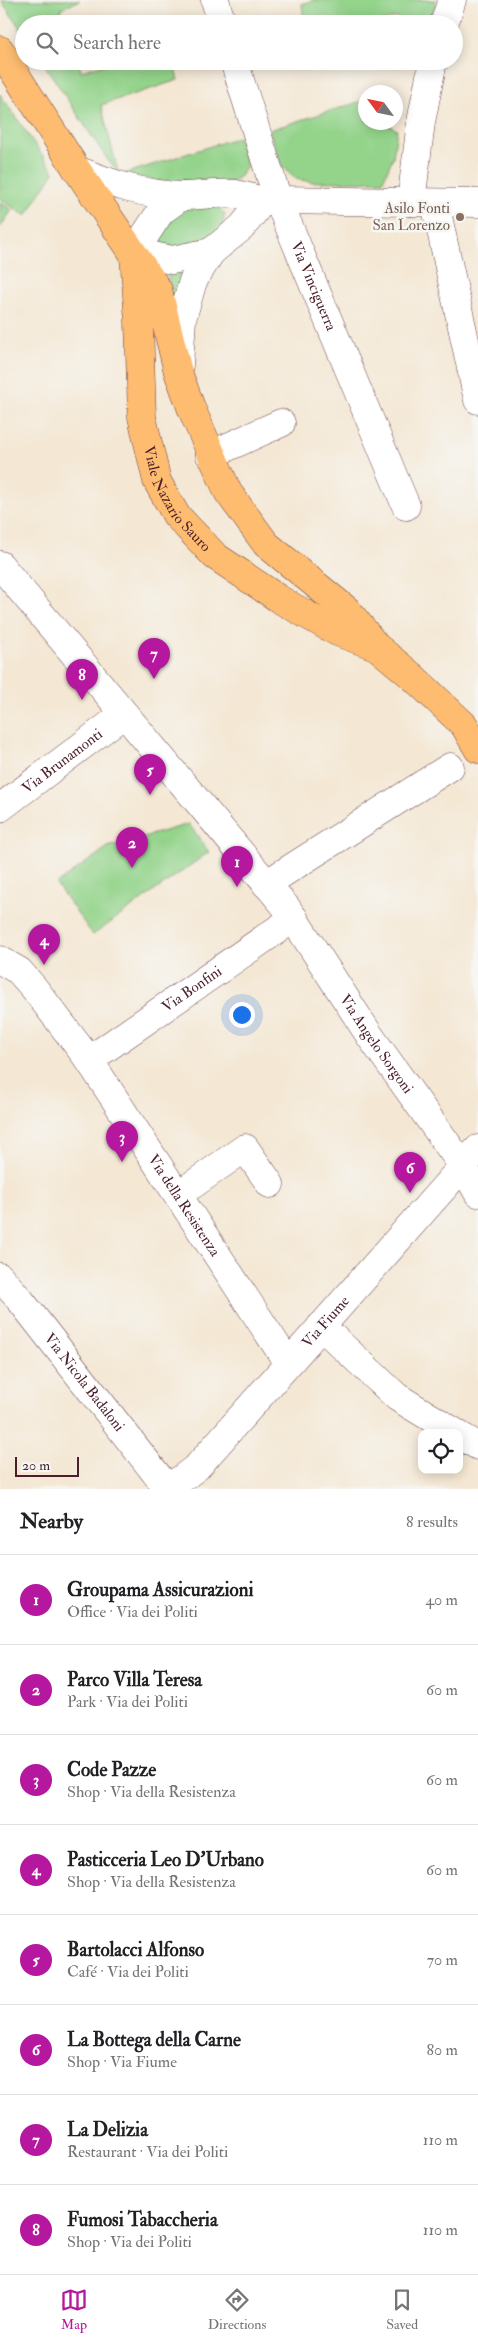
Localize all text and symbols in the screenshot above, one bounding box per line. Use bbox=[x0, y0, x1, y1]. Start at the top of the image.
search box bbox=[15, 15, 463, 70]
icon: search bbox=[33, 29, 61, 57]
text: Search here bbox=[73, 31, 161, 55]
north arrow bbox=[358, 85, 403, 130]
place label: Asilo Fonti San Lorenzo bbox=[372, 199, 450, 235]
marker: Asilo Fonti San Lorenzo bbox=[454, 211, 466, 223]
street label: Via Vinciguerra bbox=[287, 238, 341, 334]
street label: Viale Nazario Sauro bbox=[140, 444, 215, 556]
pin: 7 bbox=[138, 638, 170, 679]
pin: 8 bbox=[66, 659, 98, 700]
street label: Via Brunamonti bbox=[18, 724, 106, 798]
pin: 5 bbox=[134, 754, 166, 795]
pin: 2 bbox=[116, 827, 148, 868]
pin: 1 bbox=[221, 846, 253, 887]
pin: 4 bbox=[28, 924, 60, 965]
street label: Via Bonfini bbox=[158, 961, 225, 1016]
street label: Via Angelo Sorgoni bbox=[336, 991, 418, 1097]
your location bbox=[229, 1002, 255, 1028]
pin: 3 bbox=[106, 1121, 138, 1162]
street label: Via della Resistenza bbox=[144, 1151, 225, 1261]
pin: 6 bbox=[394, 1152, 426, 1193]
street label: Via Fiume bbox=[298, 1292, 353, 1351]
street label: Via Nicola Badaloni bbox=[40, 1329, 129, 1435]
map controls bbox=[418, 1429, 463, 1474]
button: locate bbox=[418, 1429, 463, 1474]
scale bar bbox=[15, 1454, 79, 1477]
text: 20 m bbox=[22, 1457, 50, 1474]
text: Nearby bbox=[20, 1508, 83, 1535]
text: 8 results bbox=[406, 1512, 458, 1532]
text: Groupama Assicurazioni bbox=[67, 1578, 254, 1602]
text: 1 bbox=[33, 1590, 39, 1610]
text: 40 m bbox=[425, 1590, 458, 1610]
text: Office · Via dei Politi bbox=[67, 1602, 198, 1622]
text: Parco Villa Teresa bbox=[67, 1668, 202, 1692]
text: 2 bbox=[32, 1680, 40, 1700]
text: 60 m bbox=[426, 1680, 458, 1700]
text: Park · Via dei Politi bbox=[67, 1692, 188, 1712]
text: Code Pazze bbox=[67, 1758, 156, 1782]
text: 3 bbox=[33, 1770, 39, 1790]
text: 60 m bbox=[426, 1770, 458, 1790]
text: Shop · Via della Resistenza bbox=[67, 1782, 236, 1802]
text: Pasticceria Leo D'Urbano bbox=[67, 1848, 264, 1872]
text: 4 bbox=[32, 1860, 40, 1880]
text: 60 m bbox=[426, 1860, 458, 1880]
text: Shop · Via della Resistenza bbox=[67, 1872, 236, 1892]
text: Bartolacci Alfonso bbox=[67, 1938, 204, 1962]
text: 5 bbox=[32, 1950, 40, 1970]
text: 70 m bbox=[427, 1950, 458, 1970]
text: Café · Via dei Politi bbox=[67, 1962, 189, 1982]
text: La Bottega della Carne bbox=[67, 2028, 241, 2052]
text: 6 bbox=[32, 2040, 40, 2060]
text: 80 m bbox=[427, 2040, 458, 2060]
text: Shop · Via Fiume bbox=[67, 2052, 177, 2072]
text: La Delizia bbox=[67, 2118, 148, 2142]
text: 7 bbox=[32, 2130, 40, 2150]
text: 110 m bbox=[423, 2130, 458, 2150]
text: Restaurant · Via dei Politi bbox=[67, 2142, 228, 2162]
text: Fumosi Tabaccheria bbox=[67, 2208, 218, 2232]
text: 8 bbox=[32, 2220, 40, 2240]
text: 110 m bbox=[423, 2220, 458, 2240]
text: Shop · Via dei Politi bbox=[67, 2232, 192, 2252]
tab: Map bbox=[60, 2286, 88, 2333]
tab: Directions bbox=[208, 2286, 266, 2333]
tab: Saved bbox=[386, 2286, 418, 2333]

